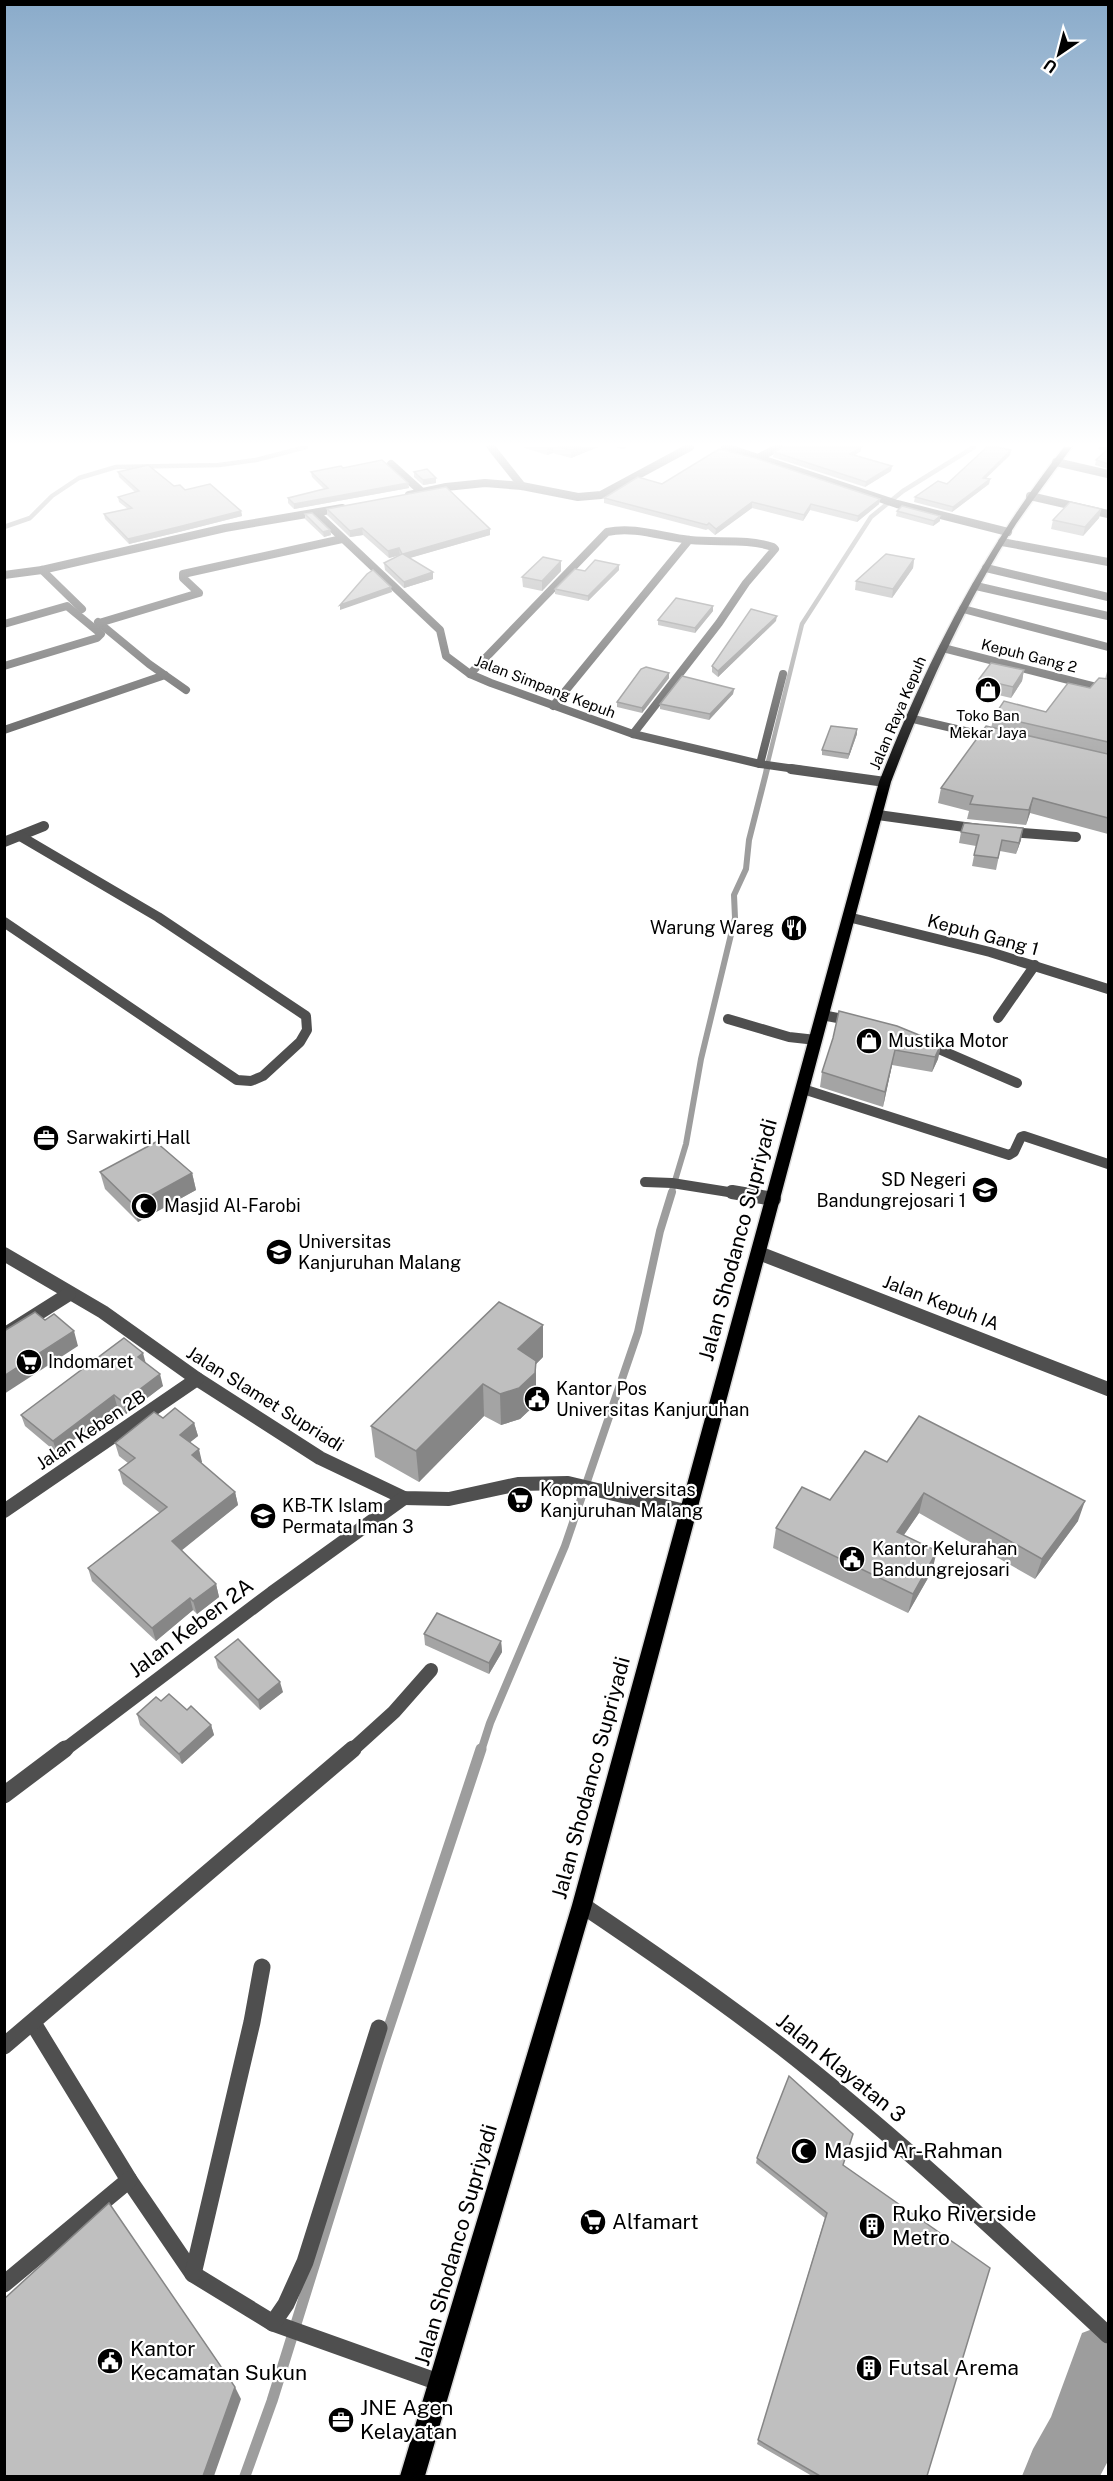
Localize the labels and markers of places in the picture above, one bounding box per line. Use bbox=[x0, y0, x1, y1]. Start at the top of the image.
shop icon: Toko Ban Mekar Jaya bbox=[973, 675, 1003, 705]
place label: Toko Ban Mekar Jaya bbox=[949, 707, 1027, 741]
restaurant icon: Warung Wareg bbox=[779, 913, 809, 943]
place label: Warung Wareg bbox=[650, 917, 774, 938]
shop icon: Mustika Motor bbox=[854, 1026, 884, 1056]
place label: Mustika Motor bbox=[888, 1030, 1009, 1051]
office icon: Sarwakirti Hall bbox=[31, 1123, 61, 1153]
place label: Sarwakirti Hall bbox=[66, 1127, 191, 1148]
place label: SD Negeri Bandungrejosari 1 bbox=[816, 1169, 966, 1211]
school or university icon: SD Negeri Bandungrejosari 1 bbox=[970, 1175, 1000, 1205]
mosque icon: Masjid Al-Farobi bbox=[129, 1191, 159, 1221]
place label: Masjid Al-Farobi bbox=[164, 1195, 301, 1216]
place label: Universitas Kanjuruhan Malang bbox=[298, 1231, 461, 1273]
school or university icon: Universitas Kanjuruhan Malang bbox=[264, 1237, 294, 1267]
supermarket icon: Indomaret bbox=[14, 1347, 44, 1377]
place label: Indomaret bbox=[48, 1351, 134, 1372]
place label: Kantor Pos Universitas Kanjuruhan bbox=[556, 1378, 749, 1420]
public building icon: Kantor Pos Universitas Kanjuruhan bbox=[522, 1384, 552, 1414]
place label: Kopma Universitas Kanjuruhan Malang bbox=[540, 1479, 703, 1521]
supermarket icon: Kopma Universitas Kanjuruhan Malang bbox=[505, 1485, 535, 1515]
place label: KB-TK Islam Permata Iman 3 bbox=[282, 1495, 414, 1537]
school or university icon: KB-TK Islam Permata Iman 3 bbox=[248, 1501, 278, 1531]
place label: Kantor Kelurahan Bandungrejosari bbox=[872, 1538, 1017, 1580]
public building icon: Kantor Kelurahan Bandungrejosari bbox=[837, 1544, 867, 1574]
mosque icon: Masjid Ar-Rahman bbox=[789, 2136, 819, 2166]
place label: Masjid Ar-Rahman bbox=[824, 2138, 1003, 2163]
place label: Ruko Riverside Metro bbox=[892, 2201, 1036, 2250]
supermarket icon: Alfamart bbox=[578, 2207, 608, 2237]
place label: Alfamart bbox=[612, 2209, 699, 2234]
building icon: Ruko Riverside Metro bbox=[857, 2211, 887, 2241]
place label: Kantor Kecamatan Sukun bbox=[130, 2336, 307, 2385]
public building icon: Kantor Kecamatan Sukun bbox=[95, 2346, 125, 2376]
building icon: Futsal Arema bbox=[854, 2353, 884, 2383]
place label: Futsal Arema bbox=[888, 2355, 1019, 2380]
place label: JNE Agen Kelayatan bbox=[360, 2395, 457, 2444]
office icon: JNE Agen Kelayatan bbox=[326, 2405, 356, 2435]

